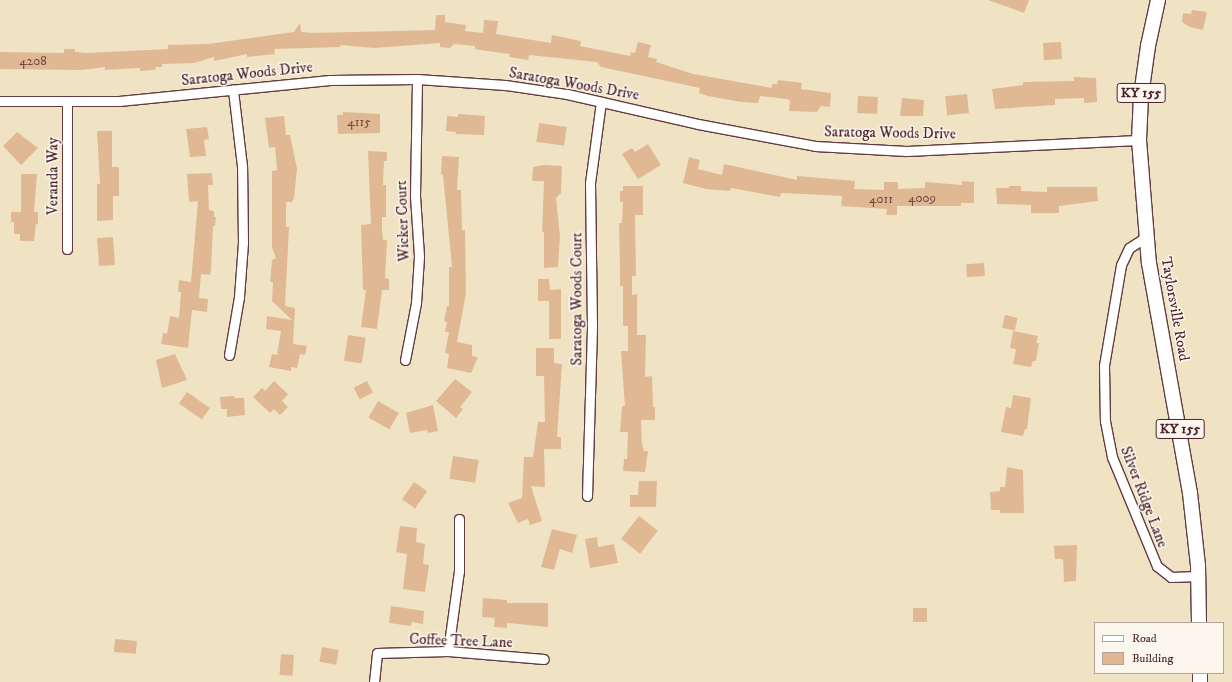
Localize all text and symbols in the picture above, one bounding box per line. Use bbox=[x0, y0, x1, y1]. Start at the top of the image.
house number: 4208 bbox=[19, 53, 47, 69]
street label: Saratoga Woods Drive bbox=[180, 58, 314, 90]
street label: Saratoga Woods Drive bbox=[507, 64, 641, 104]
road number: KY 155 bbox=[1116, 81, 1166, 105]
house number: 4115 bbox=[347, 114, 371, 130]
street label: Saratoga Woods Drive bbox=[824, 123, 956, 143]
street label: Veranda Way bbox=[44, 137, 62, 215]
street label: Wicker Court bbox=[393, 180, 413, 262]
house number: 4009 bbox=[908, 190, 936, 206]
house number: 4011 bbox=[869, 191, 893, 207]
street label: Saratoga Woods Court bbox=[568, 232, 586, 366]
street label: Taylorsville Road bbox=[1157, 256, 1193, 362]
road number: KY 155 bbox=[1155, 417, 1205, 441]
street label: Silver Ridge Lane bbox=[1116, 444, 1172, 550]
legend bbox=[1094, 622, 1224, 674]
street label: Coffee Tree Lane bbox=[409, 630, 513, 652]
text: Road bbox=[1132, 631, 1157, 646]
text: Building bbox=[1132, 651, 1173, 666]

